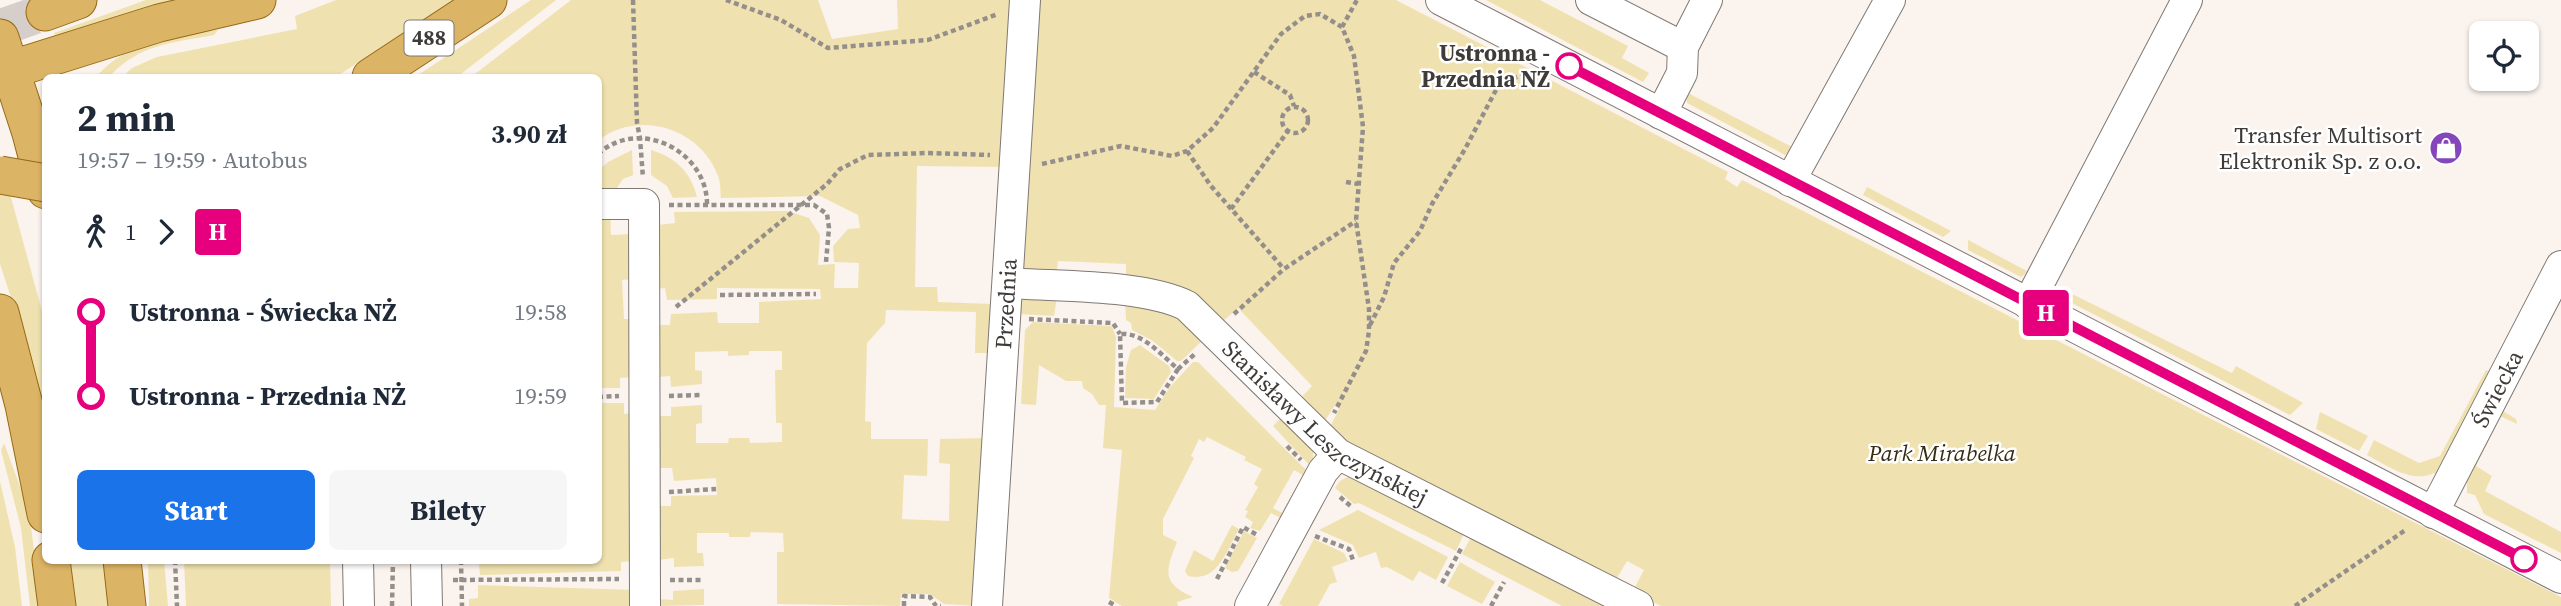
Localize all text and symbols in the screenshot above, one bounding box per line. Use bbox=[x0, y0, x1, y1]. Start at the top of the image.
road number: 488 bbox=[404, 20, 453, 56]
map controls bbox=[2469, 21, 2539, 91]
button: locate bbox=[2469, 21, 2539, 91]
place label: Ustronna - Przednia NŻ bbox=[1421, 37, 1550, 95]
marker: Ustronna - Przednia NŻ bbox=[1556, 53, 1582, 79]
text: 2 min bbox=[77, 92, 176, 144]
text: 3.90 zł bbox=[491, 116, 567, 152]
place label: Transfer Multisort Elektronik Sp. z o.o. bbox=[2219, 119, 2423, 177]
shop icon: Transfer Multisort Elektronik Sp. z o.o. bbox=[2427, 129, 2465, 167]
text: 19:57 – 19:59 · Autobus bbox=[77, 144, 307, 176]
icon: walk bbox=[77, 213, 115, 251]
icon: forward bbox=[147, 213, 185, 251]
text: H bbox=[209, 215, 227, 248]
text: 1 bbox=[125, 216, 137, 248]
street label: Przednia bbox=[987, 257, 1025, 350]
line badge: H bbox=[2023, 290, 2069, 336]
text: Ustronna - Świecka NŻ bbox=[129, 294, 397, 330]
text: 19:58 bbox=[514, 296, 567, 328]
text: H bbox=[2037, 296, 2055, 329]
street label: Stanisławy Leszczyńskiej bbox=[1215, 333, 1433, 513]
street label: Świecka bbox=[2464, 344, 2531, 433]
text: Ustronna - Przednia NŻ bbox=[129, 378, 406, 414]
text: 19:59 bbox=[514, 380, 567, 412]
park label: Park Mirabelka bbox=[1867, 437, 2016, 469]
button: Start bbox=[77, 470, 315, 550]
button: Bilety bbox=[329, 470, 567, 550]
unlabelled marker bbox=[2511, 546, 2537, 572]

